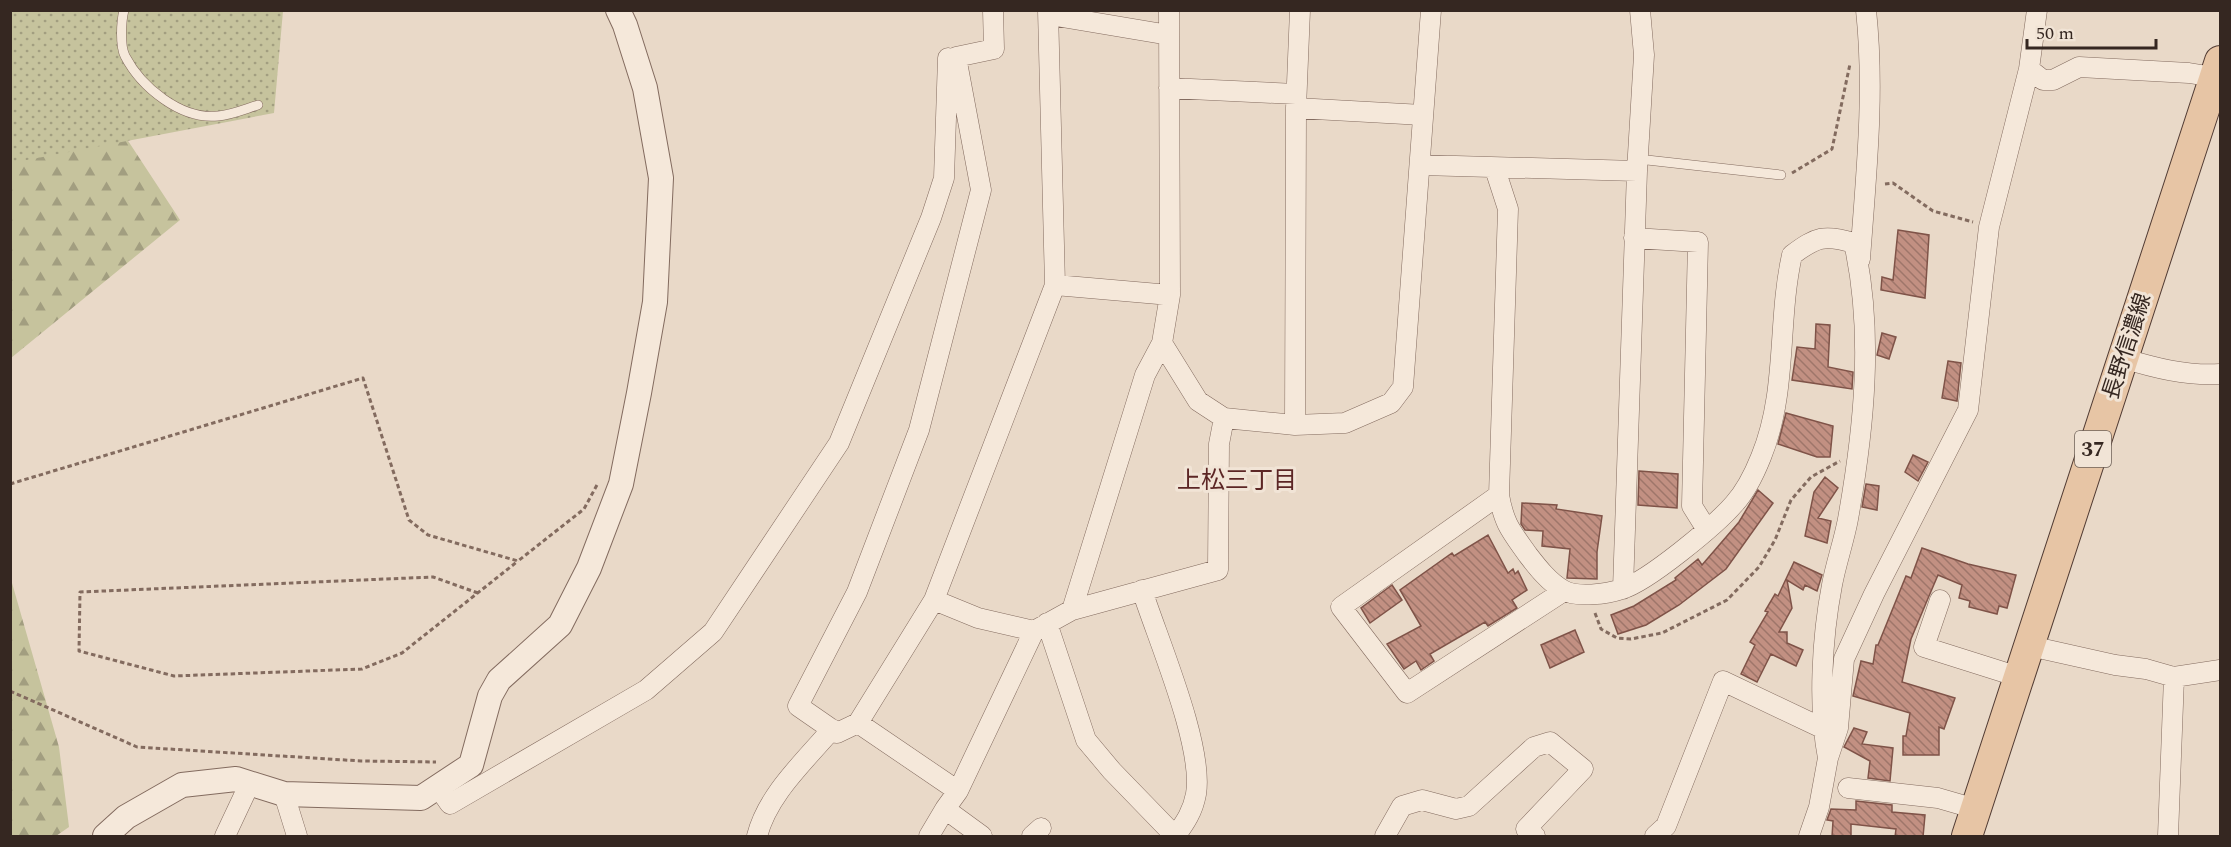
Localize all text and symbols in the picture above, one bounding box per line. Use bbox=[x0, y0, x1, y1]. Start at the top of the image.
scale bar bbox=[2027, 12, 2156, 50]
text: 50 m bbox=[2036, 20, 2074, 47]
street label: 長野信濃線 bbox=[2095, 289, 2160, 404]
road number: 37 bbox=[2075, 431, 2111, 467]
district label: 上松三丁目 bbox=[1177, 463, 1297, 499]

